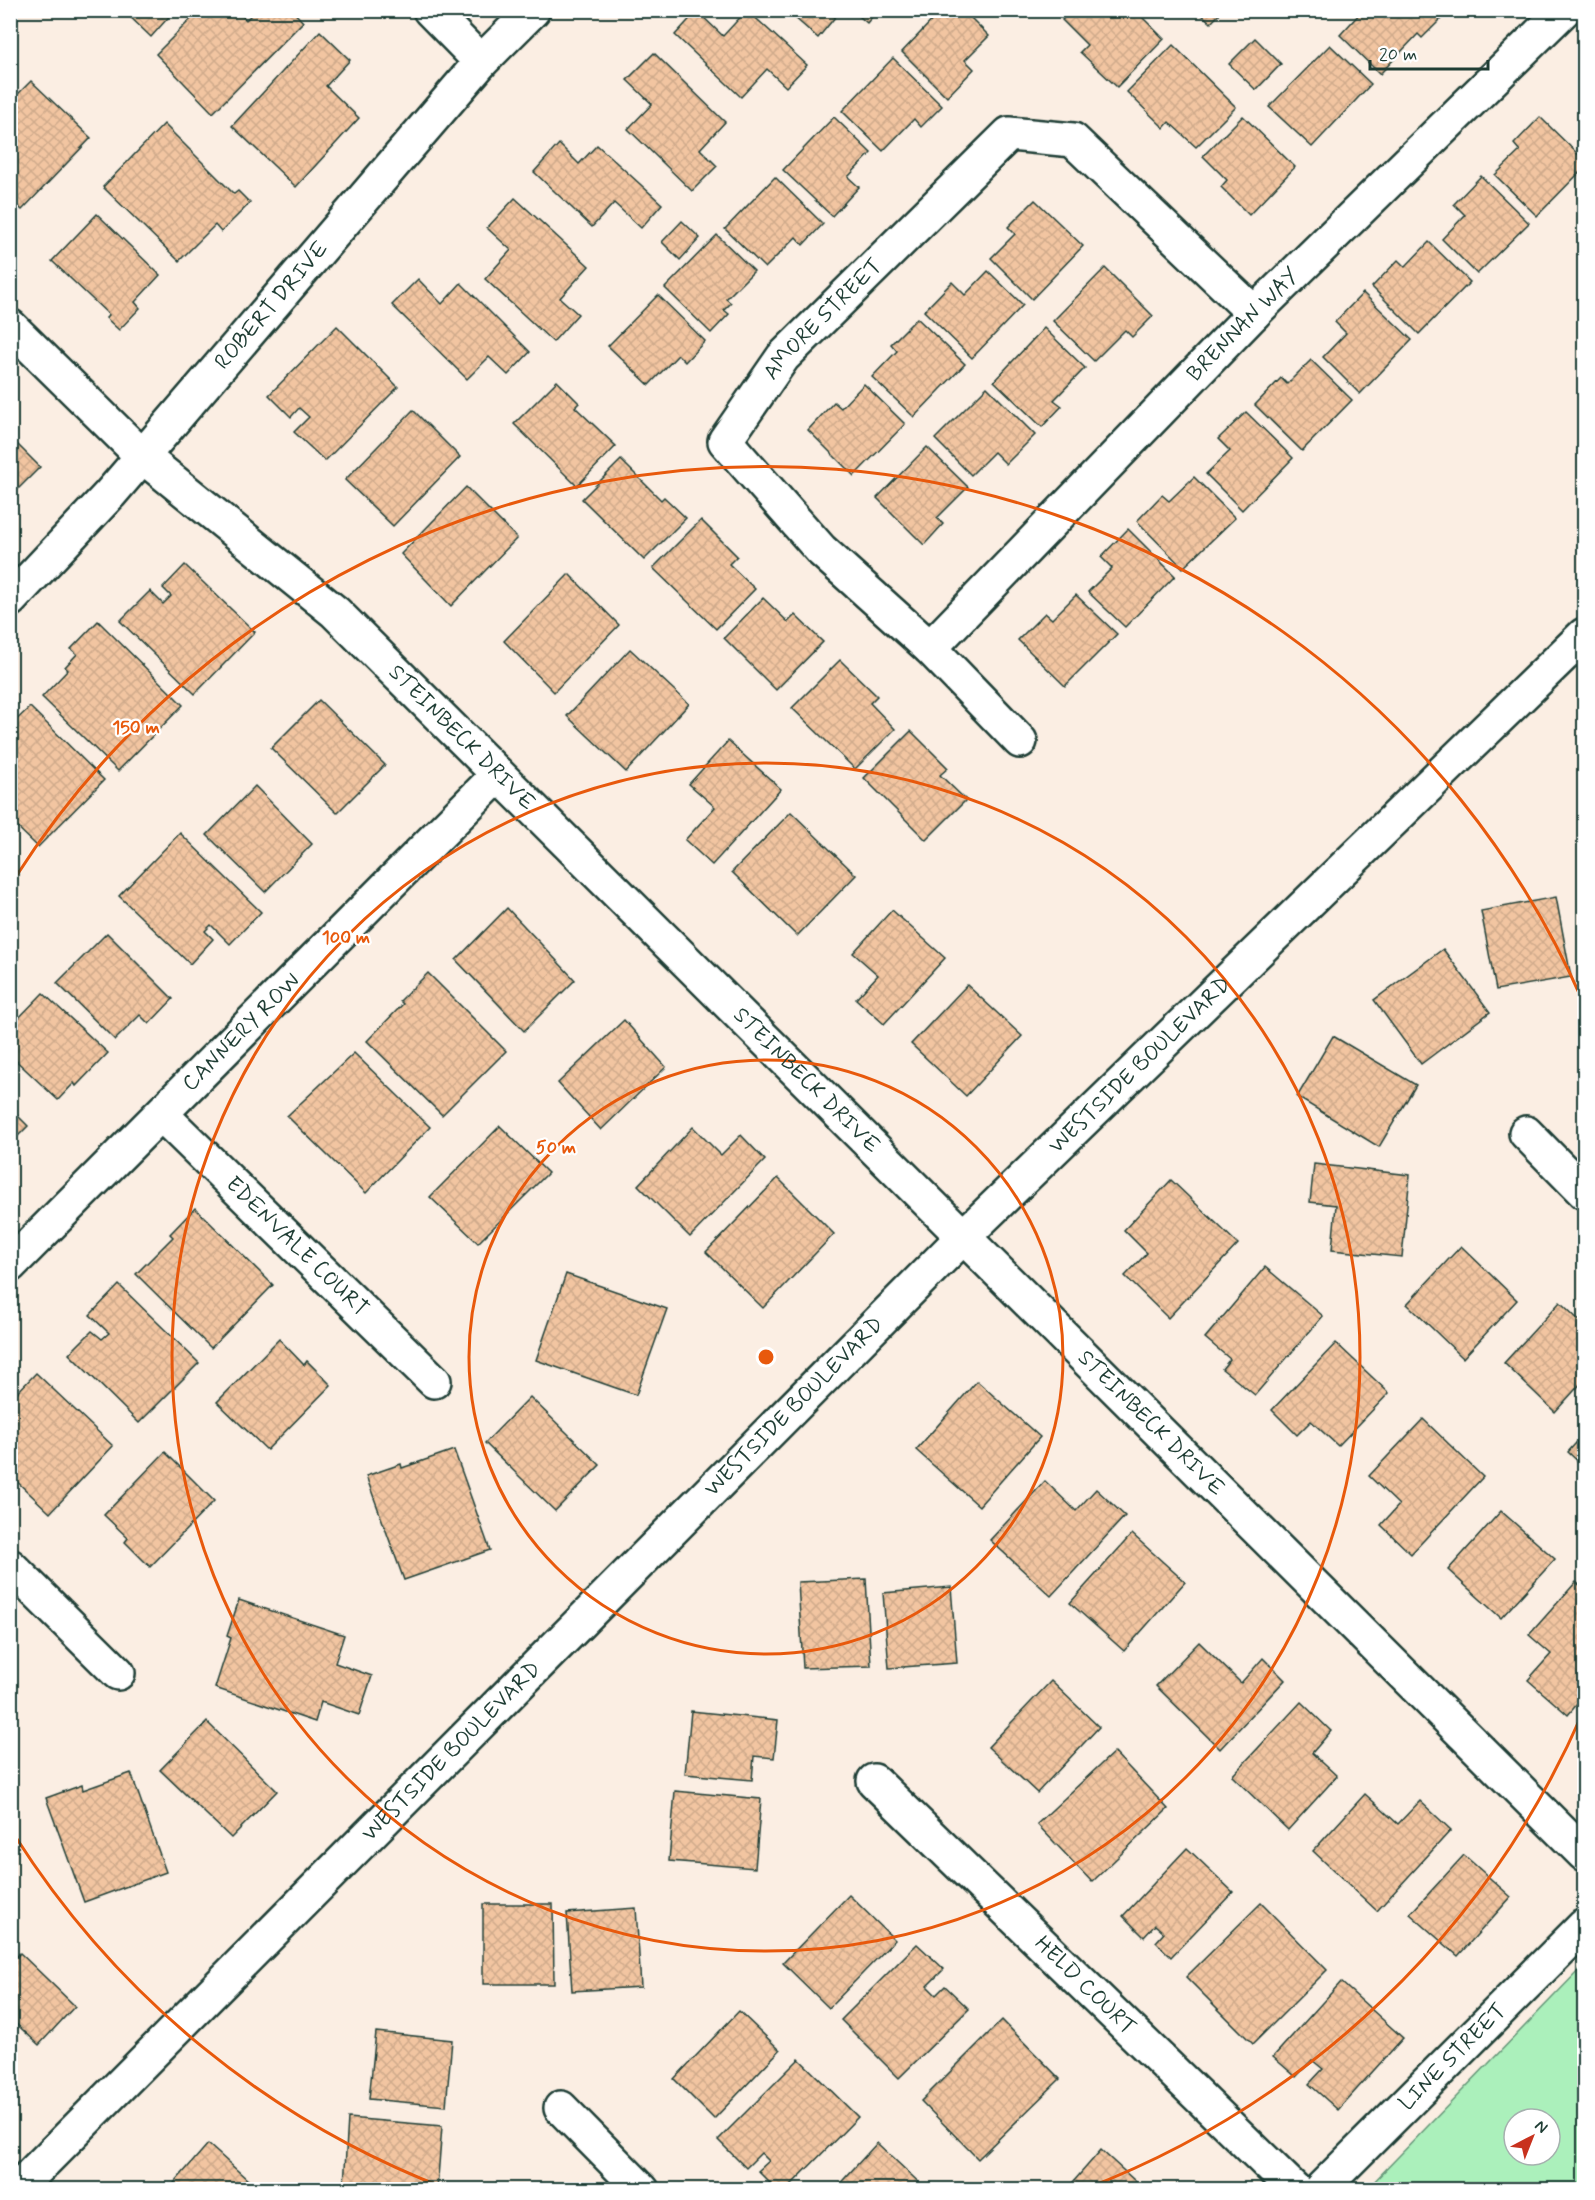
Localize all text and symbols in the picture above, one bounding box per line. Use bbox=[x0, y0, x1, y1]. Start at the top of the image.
scale bar bbox=[1370, 33, 1488, 71]
text: 20 m bbox=[1379, 43, 1417, 67]
street label: ROBERT DRIVE bbox=[209, 236, 335, 376]
street label: AMORE STREET bbox=[757, 253, 889, 386]
street label: BRENNAN WAY bbox=[1181, 262, 1305, 388]
street label: STEINBECK DRIVE bbox=[382, 659, 541, 817]
text: 150 m bbox=[112, 716, 160, 740]
text: 100 m bbox=[322, 926, 370, 950]
street label: CANNERY ROW bbox=[177, 967, 306, 1098]
street label: WESTSIDE BOULEVARD bbox=[1043, 971, 1237, 1160]
street label: STEINBECK DRIVE bbox=[727, 1002, 886, 1160]
text: 50 m bbox=[536, 1136, 576, 1160]
street label: EDENVALE COURT bbox=[219, 1171, 374, 1323]
street label: WESTSIDE BOULEVARD bbox=[699, 1311, 890, 1503]
street label: STEINBECK DRIVE bbox=[1071, 1344, 1230, 1502]
centre of rings bbox=[756, 1347, 776, 1367]
street label: WESTSIDE BOULEVARD bbox=[356, 1656, 547, 1848]
street label: HELD COURT bbox=[1028, 1930, 1142, 2042]
street label: LINE STREET bbox=[1393, 1997, 1513, 2117]
north arrow bbox=[1502, 2107, 1562, 2167]
text: N bbox=[1530, 2116, 1552, 2138]

